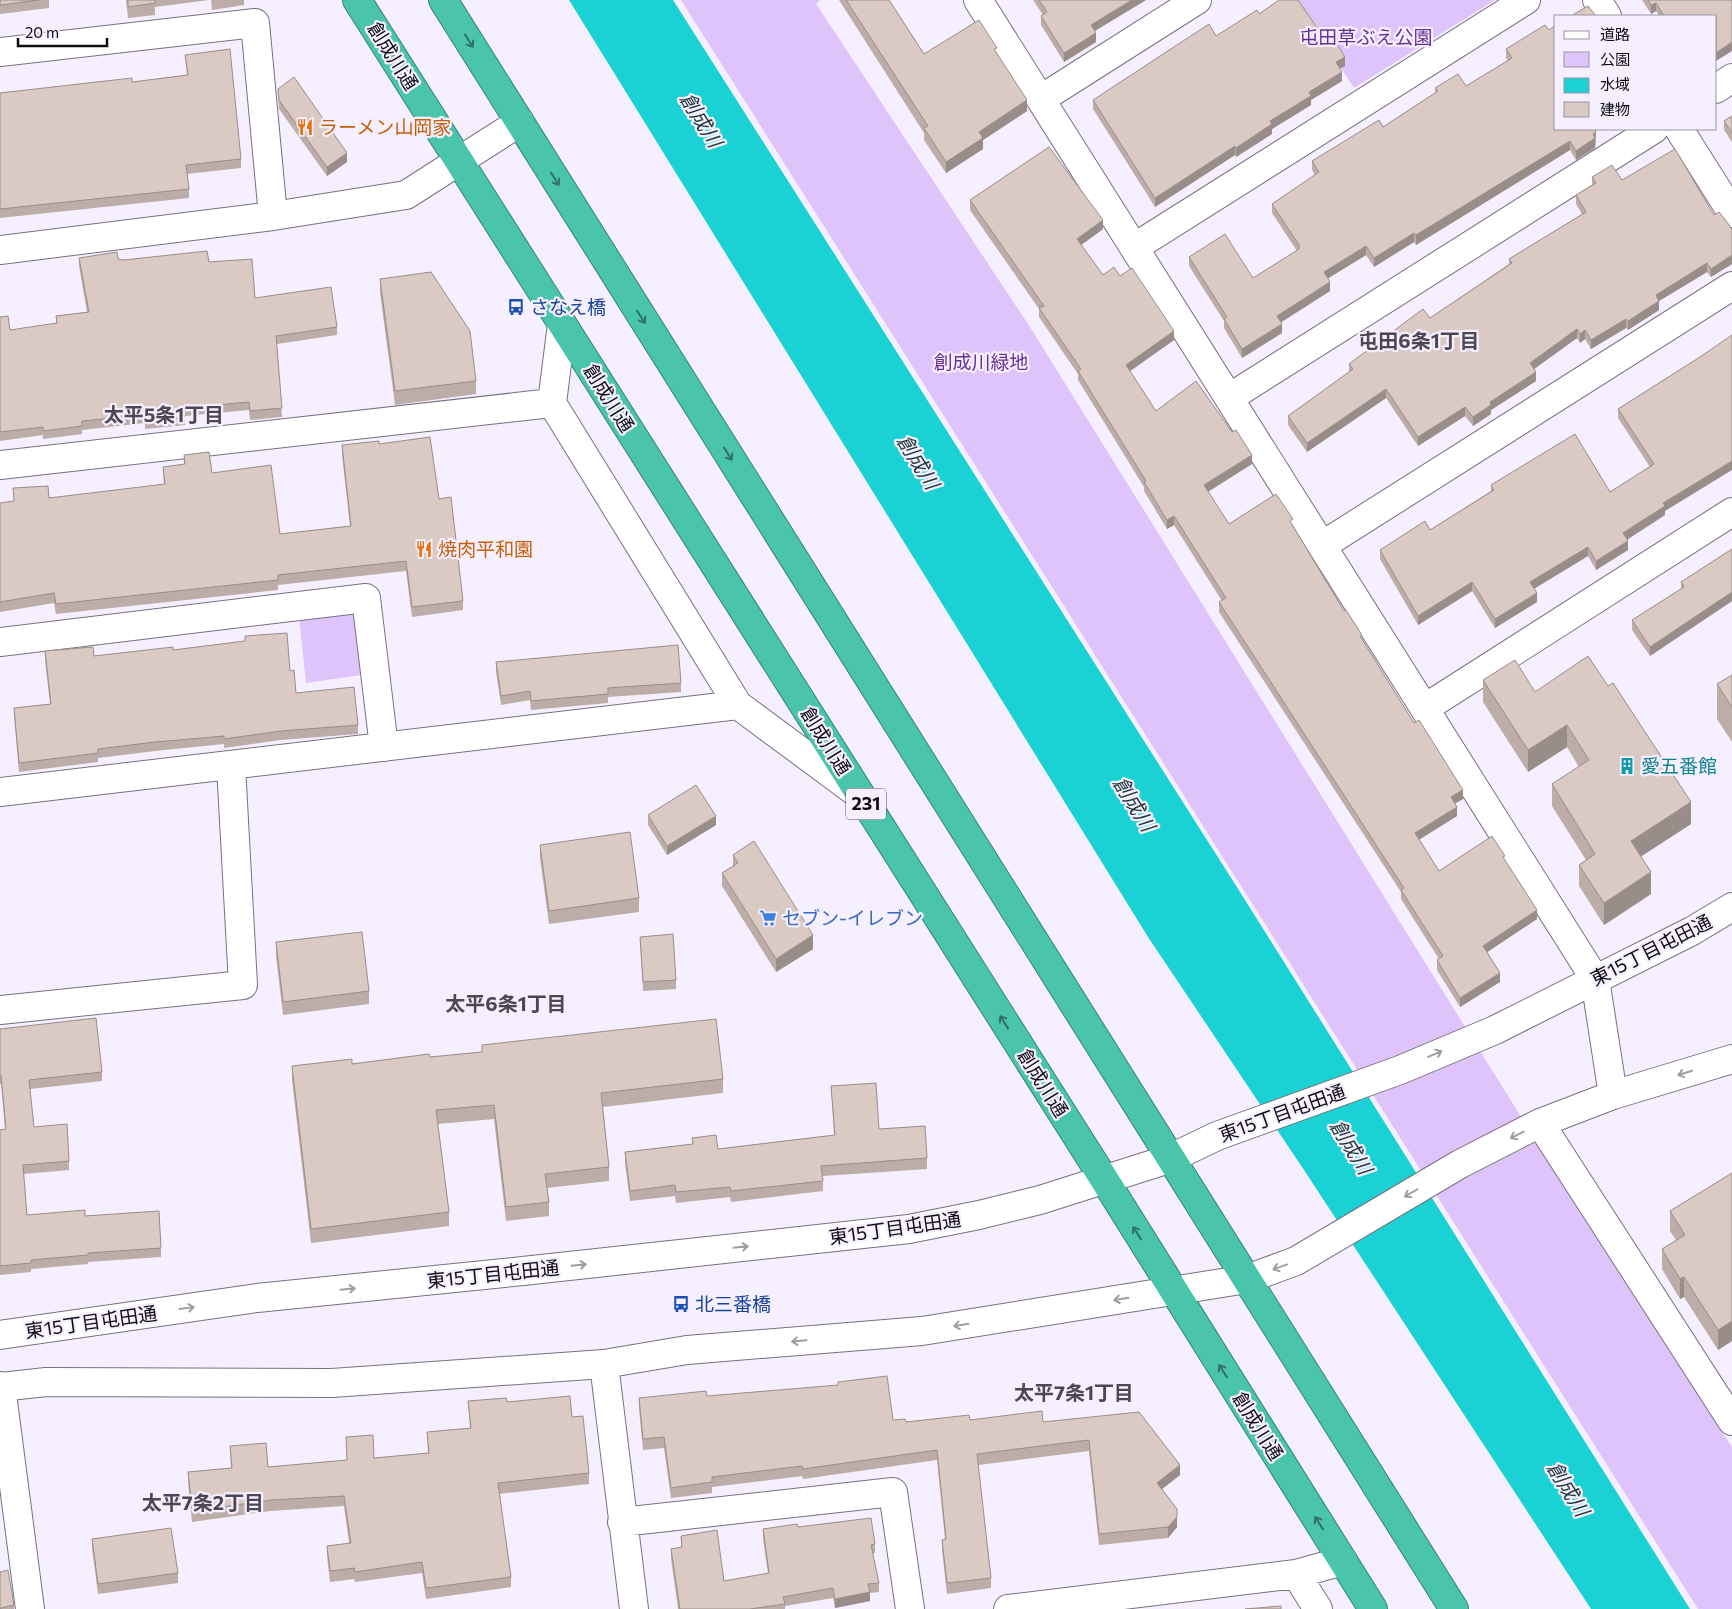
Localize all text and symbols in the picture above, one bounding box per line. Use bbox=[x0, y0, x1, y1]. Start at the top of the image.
scale bar bbox=[18, 15, 106, 47]
legend bbox=[1554, 15, 1717, 130]
street label: 創成川通 bbox=[364, 17, 423, 94]
text: 20 m bbox=[25, 23, 59, 41]
park label: 屯田草ぶえ公園 bbox=[1299, 25, 1433, 48]
text: 道路 bbox=[1600, 25, 1630, 43]
one-way arrow bbox=[464, 34, 474, 48]
text: 公園 bbox=[1600, 50, 1630, 68]
text: 水域 bbox=[1600, 75, 1630, 93]
water label: 創成川 bbox=[676, 88, 729, 153]
text: 建物 bbox=[1600, 100, 1630, 118]
place label: ラーメン山岡家 bbox=[319, 115, 451, 138]
restaurant icon: ラーメン山岡家 bbox=[295, 117, 315, 137]
one-way arrow bbox=[550, 172, 560, 186]
place label: さなえ橋 bbox=[530, 295, 606, 318]
bus stop icon: さなえ橋 bbox=[506, 297, 526, 317]
one-way arrow bbox=[637, 309, 647, 323]
district label: 屯田6条1丁目 bbox=[1358, 328, 1480, 352]
park label: 創成川緑地 bbox=[933, 350, 1029, 373]
street label: 創成川通 bbox=[580, 359, 639, 436]
district label: 太平5条1丁目 bbox=[104, 402, 224, 426]
water label: 創成川 bbox=[893, 430, 946, 495]
one-way arrow bbox=[723, 447, 733, 461]
place label: 焼肉平和園 bbox=[438, 537, 533, 560]
restaurant icon: 焼肉平和園 bbox=[414, 539, 434, 559]
street label: 創成川通 bbox=[797, 702, 856, 779]
place label: 愛五番館 bbox=[1641, 754, 1717, 777]
building icon: 愛五番館 bbox=[1617, 756, 1637, 776]
water label: 創成川 bbox=[1109, 772, 1162, 837]
road number: 231 bbox=[846, 789, 886, 820]
place label: セブン-イレブン bbox=[782, 906, 923, 929]
supermarket icon: セブン-イレブン bbox=[758, 908, 778, 928]
street label: 東15丁目屯田通 bbox=[1586, 909, 1715, 990]
district label: 太平6条1丁目 bbox=[445, 991, 567, 1015]
one-way arrow bbox=[999, 1015, 1009, 1029]
street label: 創成川通 bbox=[1014, 1044, 1073, 1121]
one-way arrow bbox=[1427, 1049, 1442, 1059]
one-way arrow bbox=[1678, 1069, 1694, 1079]
street label: 東15丁目屯田通 bbox=[1215, 1079, 1348, 1146]
water label: 創成川 bbox=[1326, 1115, 1379, 1180]
one-way arrow bbox=[1509, 1130, 1524, 1140]
one-way arrow bbox=[1404, 1189, 1418, 1199]
street label: 東15丁目屯田通 bbox=[827, 1207, 962, 1248]
one-way arrow bbox=[1132, 1227, 1142, 1241]
one-way arrow bbox=[733, 1242, 749, 1252]
street label: 東15丁目屯田通 bbox=[426, 1255, 560, 1292]
one-way arrow bbox=[571, 1260, 587, 1270]
one-way arrow bbox=[1273, 1263, 1288, 1272]
one-way arrow bbox=[340, 1284, 356, 1293]
place label: 北三番橋 bbox=[695, 1292, 771, 1315]
bus stop icon: 北三番橋 bbox=[671, 1294, 691, 1314]
one-way arrow bbox=[1114, 1295, 1130, 1305]
street label: 東15丁目屯田通 bbox=[23, 1301, 158, 1342]
one-way arrow bbox=[178, 1302, 194, 1312]
one-way arrow bbox=[953, 1320, 969, 1330]
one-way arrow bbox=[791, 1336, 807, 1346]
one-way arrow bbox=[1218, 1365, 1228, 1379]
district label: 太平7条1丁目 bbox=[1014, 1380, 1134, 1404]
street label: 創成川通 bbox=[1229, 1387, 1288, 1464]
water label: 創成川 bbox=[1543, 1457, 1596, 1522]
district label: 太平7条2丁目 bbox=[142, 1490, 264, 1514]
one-way arrow bbox=[1314, 1517, 1324, 1531]

